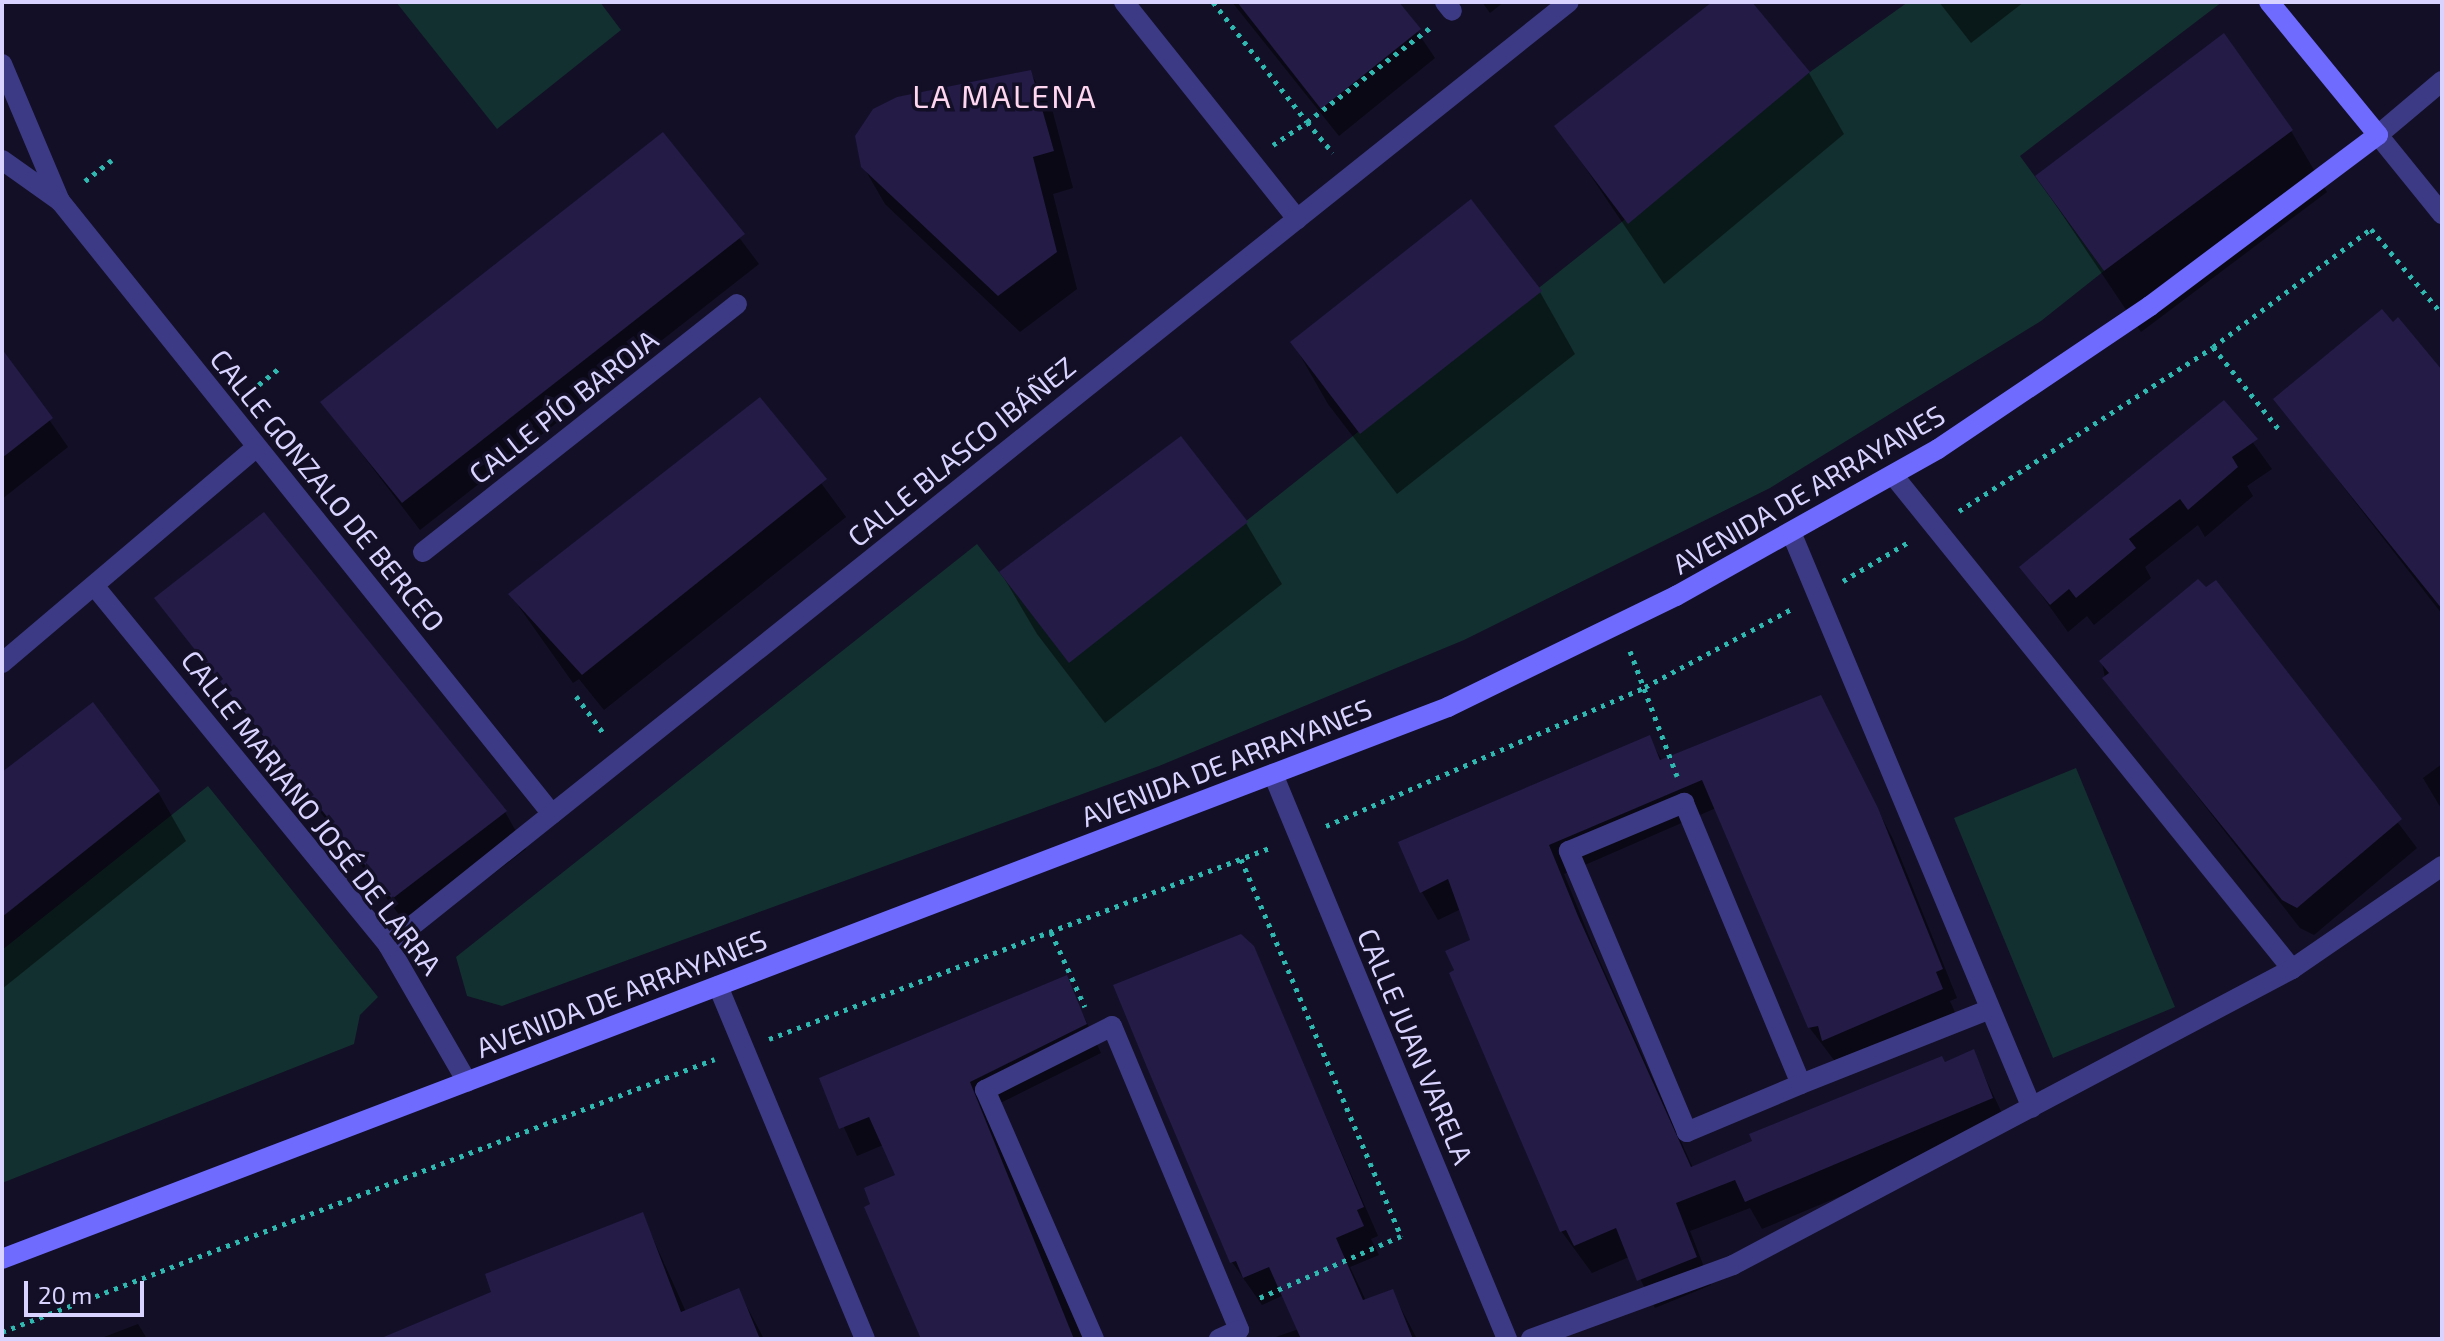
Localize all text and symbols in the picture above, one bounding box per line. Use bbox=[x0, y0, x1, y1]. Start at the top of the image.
district label: LA MALENA bbox=[912, 76, 1098, 114]
street label: CALLE PÍO BAROJA bbox=[462, 322, 664, 490]
street label: CALLE GONZALO DE BERCEO bbox=[204, 342, 452, 638]
street label: CALLE BLASCO IBÁÑEZ bbox=[840, 349, 1082, 553]
street label: AVENIDA DE ARRAYANES bbox=[1665, 397, 1951, 581]
street label: CALLE MARIANO JOSÉ DE LARRA bbox=[175, 643, 449, 981]
street label: AVENIDA DE ARRAYANES bbox=[1075, 691, 1377, 833]
street label: AVENIDA DE ARRAYANES bbox=[470, 922, 772, 1064]
street label: CALLE JUAN VARELA bbox=[1351, 923, 1481, 1169]
scale bar bbox=[28, 1265, 148, 1315]
text: 20 m bbox=[38, 1280, 92, 1309]

